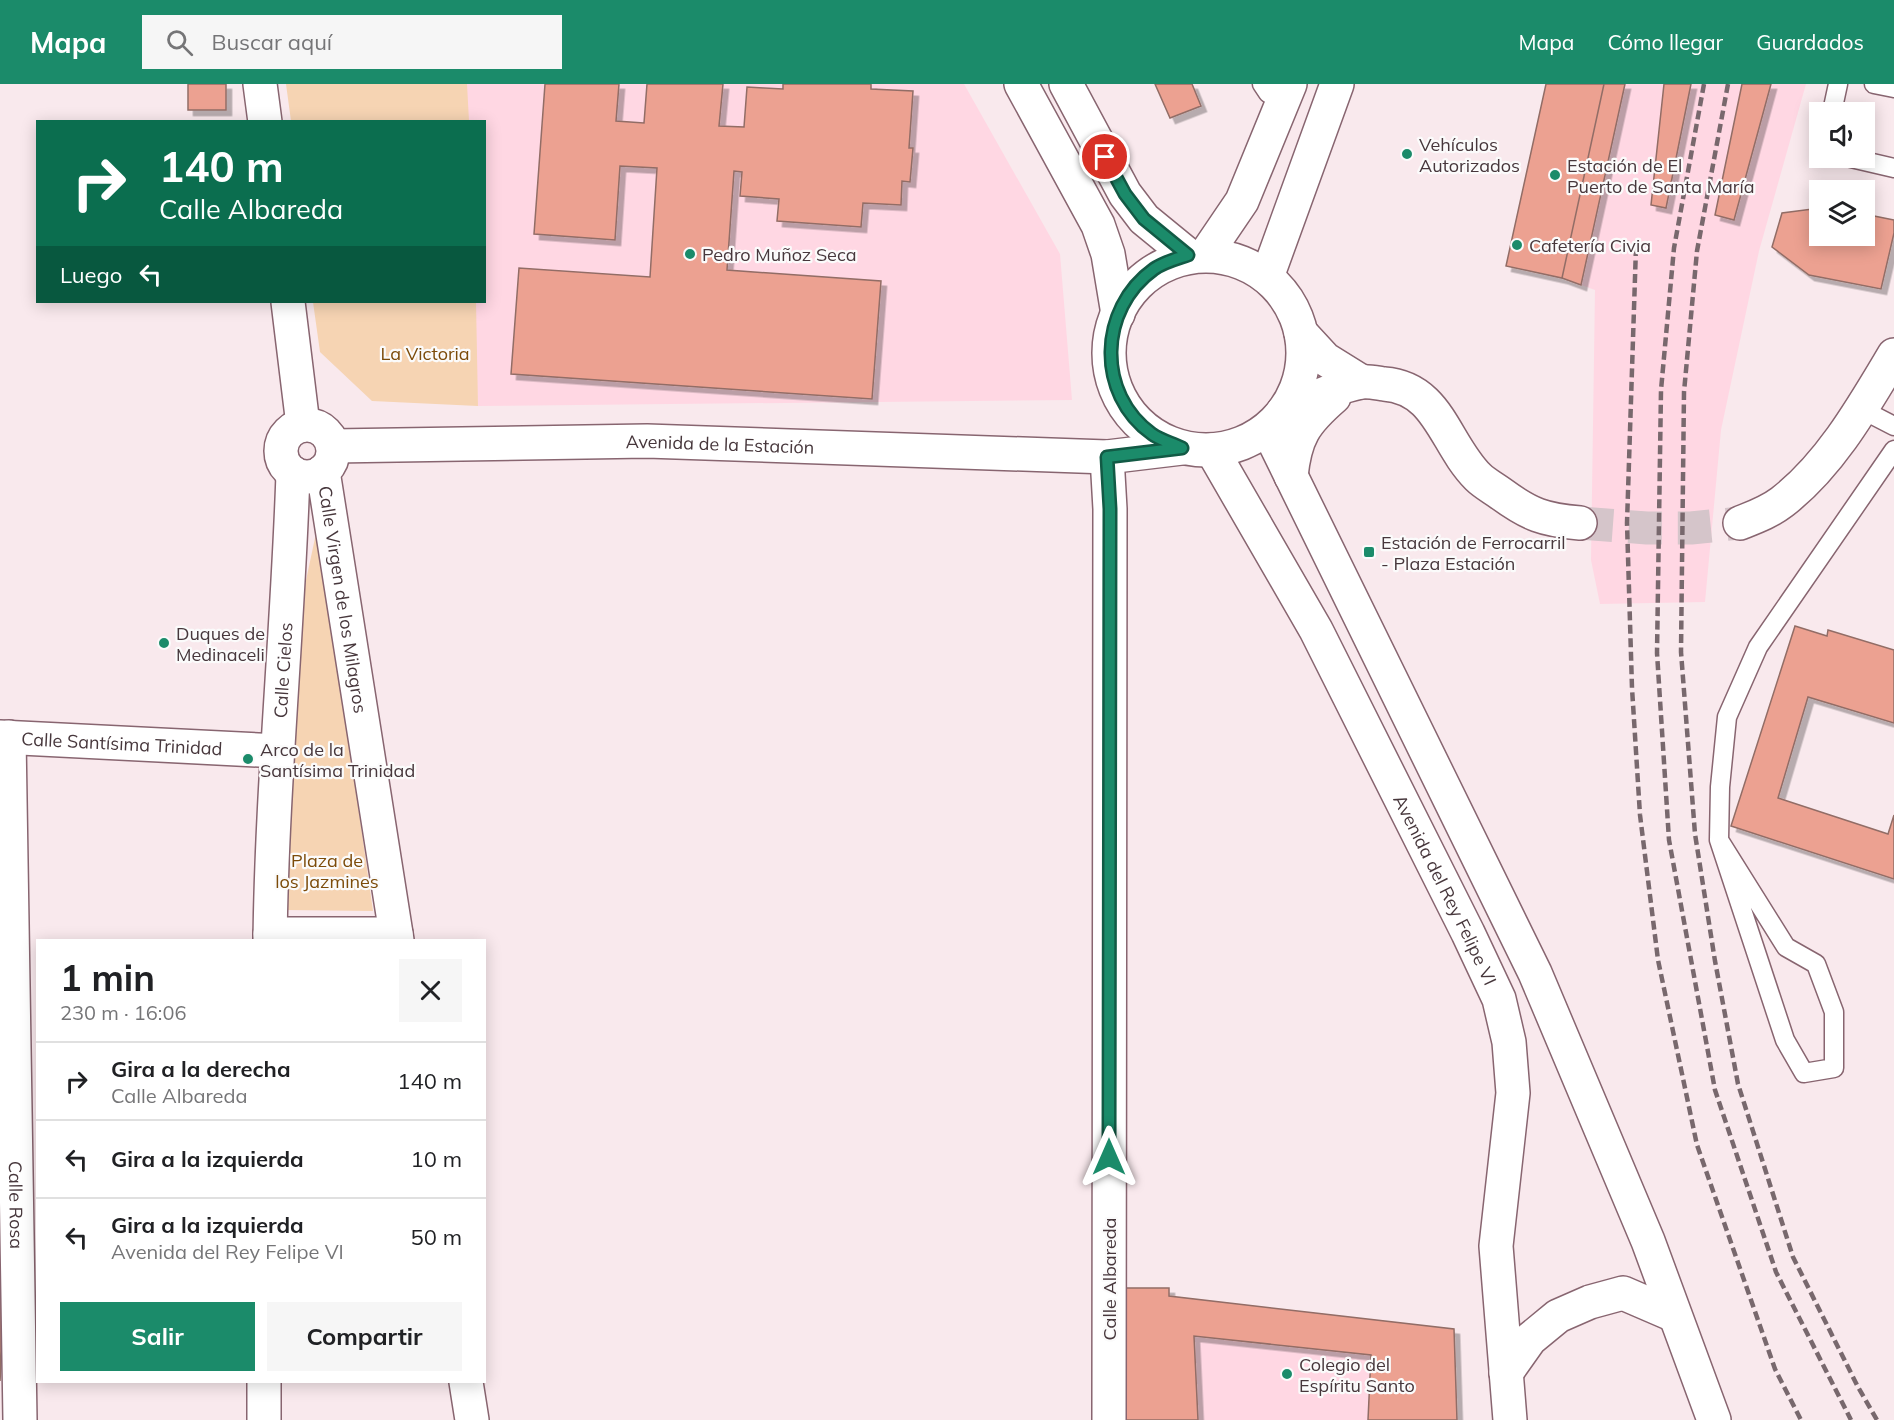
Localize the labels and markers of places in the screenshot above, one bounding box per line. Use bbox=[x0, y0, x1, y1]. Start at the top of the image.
pin bbox=[1079, 131, 1130, 182]
place label: Vehículos Autorizados bbox=[1419, 133, 1520, 177]
marker: Vehículos Autorizados bbox=[1400, 147, 1414, 161]
place label: Estación de El Puerto de Santa María bbox=[1567, 154, 1755, 198]
marker: Estación de El Puerto de Santa María bbox=[1548, 168, 1562, 182]
place label: Cafetería Civia bbox=[1529, 234, 1651, 257]
marker: Cafetería Civia bbox=[1510, 238, 1524, 252]
place label: Pedro Muñoz Seca bbox=[702, 243, 857, 266]
marker: Pedro Muñoz Seca bbox=[683, 247, 697, 261]
place label: Estación de Ferrocarril - Plaza Estación bbox=[1381, 531, 1565, 575]
marker: Estación de Ferrocarril - Plaza Estación bbox=[1362, 545, 1376, 559]
place label: Duques de Medinaceli bbox=[176, 622, 265, 666]
marker: Duques de Medinaceli bbox=[157, 636, 171, 650]
place label: Arco de la Santísima Trinidad bbox=[260, 738, 415, 782]
marker: Arco de la Santísima Trinidad bbox=[241, 752, 255, 766]
place label: Colegio del Espíritu Santo bbox=[1299, 1353, 1415, 1397]
marker: Colegio del Espíritu Santo bbox=[1280, 1367, 1294, 1381]

